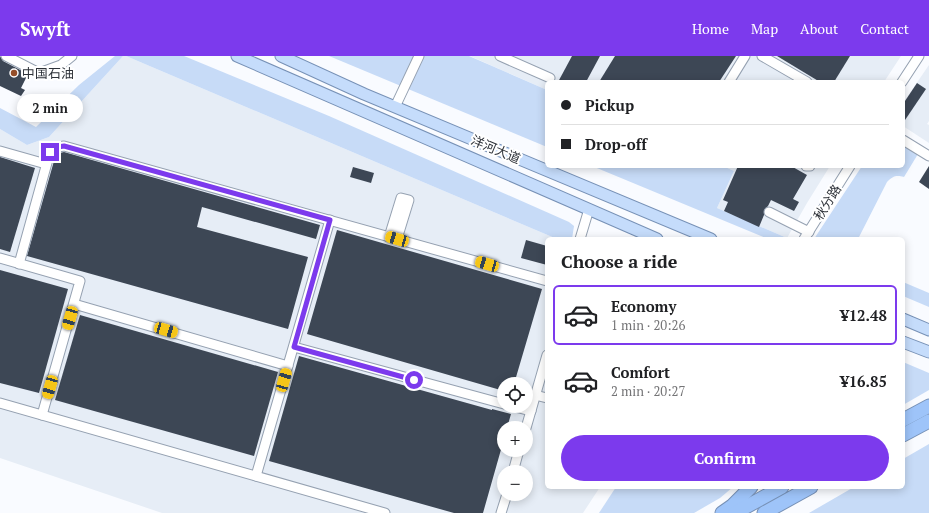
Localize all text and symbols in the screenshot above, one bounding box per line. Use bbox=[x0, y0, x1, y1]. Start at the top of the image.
text: Swyft bbox=[20, 16, 71, 41]
text: Home bbox=[692, 19, 729, 38]
text: Map bbox=[751, 19, 778, 38]
text: About bbox=[800, 19, 838, 38]
text: Contact bbox=[860, 19, 909, 38]
place label: 中国石油 bbox=[22, 64, 74, 82]
marker: 中国石油 bbox=[9, 68, 19, 78]
callout: 2 min bbox=[17, 94, 83, 122]
text: Pickup bbox=[585, 95, 634, 115]
text: 2 min bbox=[32, 99, 68, 117]
street label: 洋河大道 bbox=[469, 131, 523, 167]
text: Drop-off bbox=[585, 134, 647, 154]
route end bbox=[41, 143, 59, 161]
street label: 秋分路 bbox=[809, 181, 845, 223]
car bbox=[384, 230, 410, 248]
text: Choose a ride bbox=[561, 249, 677, 273]
car bbox=[474, 255, 500, 273]
text: Economy bbox=[611, 296, 676, 316]
icon: car bbox=[563, 297, 599, 333]
car bbox=[61, 305, 79, 331]
text: ¥12.48 bbox=[840, 305, 887, 325]
text: 1 min · 20:26 bbox=[611, 316, 685, 334]
car bbox=[153, 321, 179, 339]
text: Comfort bbox=[611, 362, 670, 382]
icon: car bbox=[563, 363, 599, 399]
car bbox=[275, 367, 293, 393]
route start bbox=[405, 371, 423, 389]
text: ¥16.85 bbox=[840, 371, 887, 391]
car bbox=[41, 374, 59, 400]
map controls bbox=[497, 377, 533, 501]
button: locate bbox=[497, 377, 533, 413]
text: 2 min · 20:27 bbox=[611, 382, 685, 400]
button: + bbox=[497, 421, 533, 457]
button: Confirm bbox=[561, 435, 889, 481]
button: − bbox=[497, 465, 533, 501]

